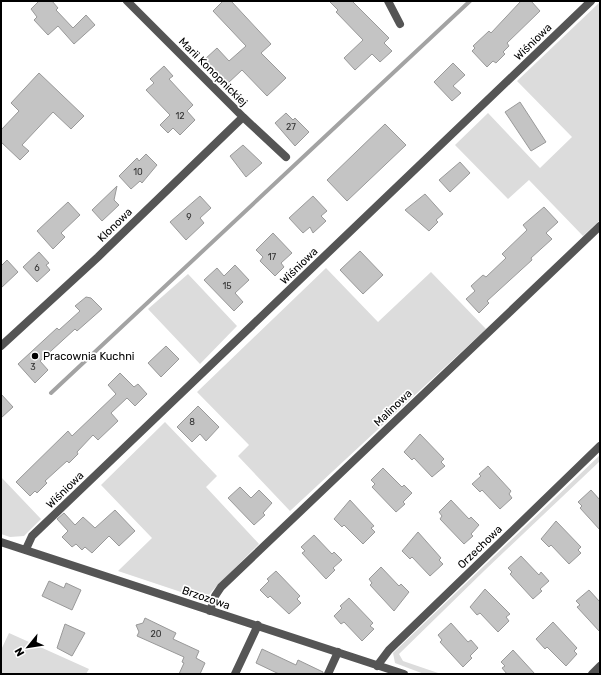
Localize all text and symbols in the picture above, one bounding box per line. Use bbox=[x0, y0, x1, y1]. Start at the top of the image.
street label: Wiśniowa bbox=[511, 21, 555, 63]
street label: Marii Konopnickiej bbox=[176, 35, 250, 109]
house number: 12 bbox=[175, 111, 185, 121]
house number: 27 bbox=[286, 122, 296, 132]
house number: 10 bbox=[133, 167, 143, 177]
street label: Klonowa bbox=[95, 205, 135, 245]
house number: 9 bbox=[186, 212, 192, 222]
street label: Wiśniowa bbox=[277, 245, 321, 287]
house number: 17 bbox=[268, 252, 277, 262]
house number: 6 bbox=[34, 263, 40, 273]
house number: 15 bbox=[222, 281, 232, 291]
place label: Pracownia Kuchni bbox=[43, 350, 134, 363]
marker: Pracownia Kuchni bbox=[30, 351, 40, 361]
house number: 3 bbox=[30, 362, 36, 372]
street label: Malinowa bbox=[371, 387, 415, 429]
house number: 8 bbox=[189, 417, 195, 427]
street label: Wiśniowa bbox=[43, 469, 87, 511]
street label: Orzechowa bbox=[455, 523, 505, 571]
street label: Brzozowa bbox=[180, 584, 232, 612]
north arrow bbox=[8, 627, 48, 667]
house number: 20 bbox=[151, 629, 162, 639]
text: N bbox=[12, 645, 27, 658]

